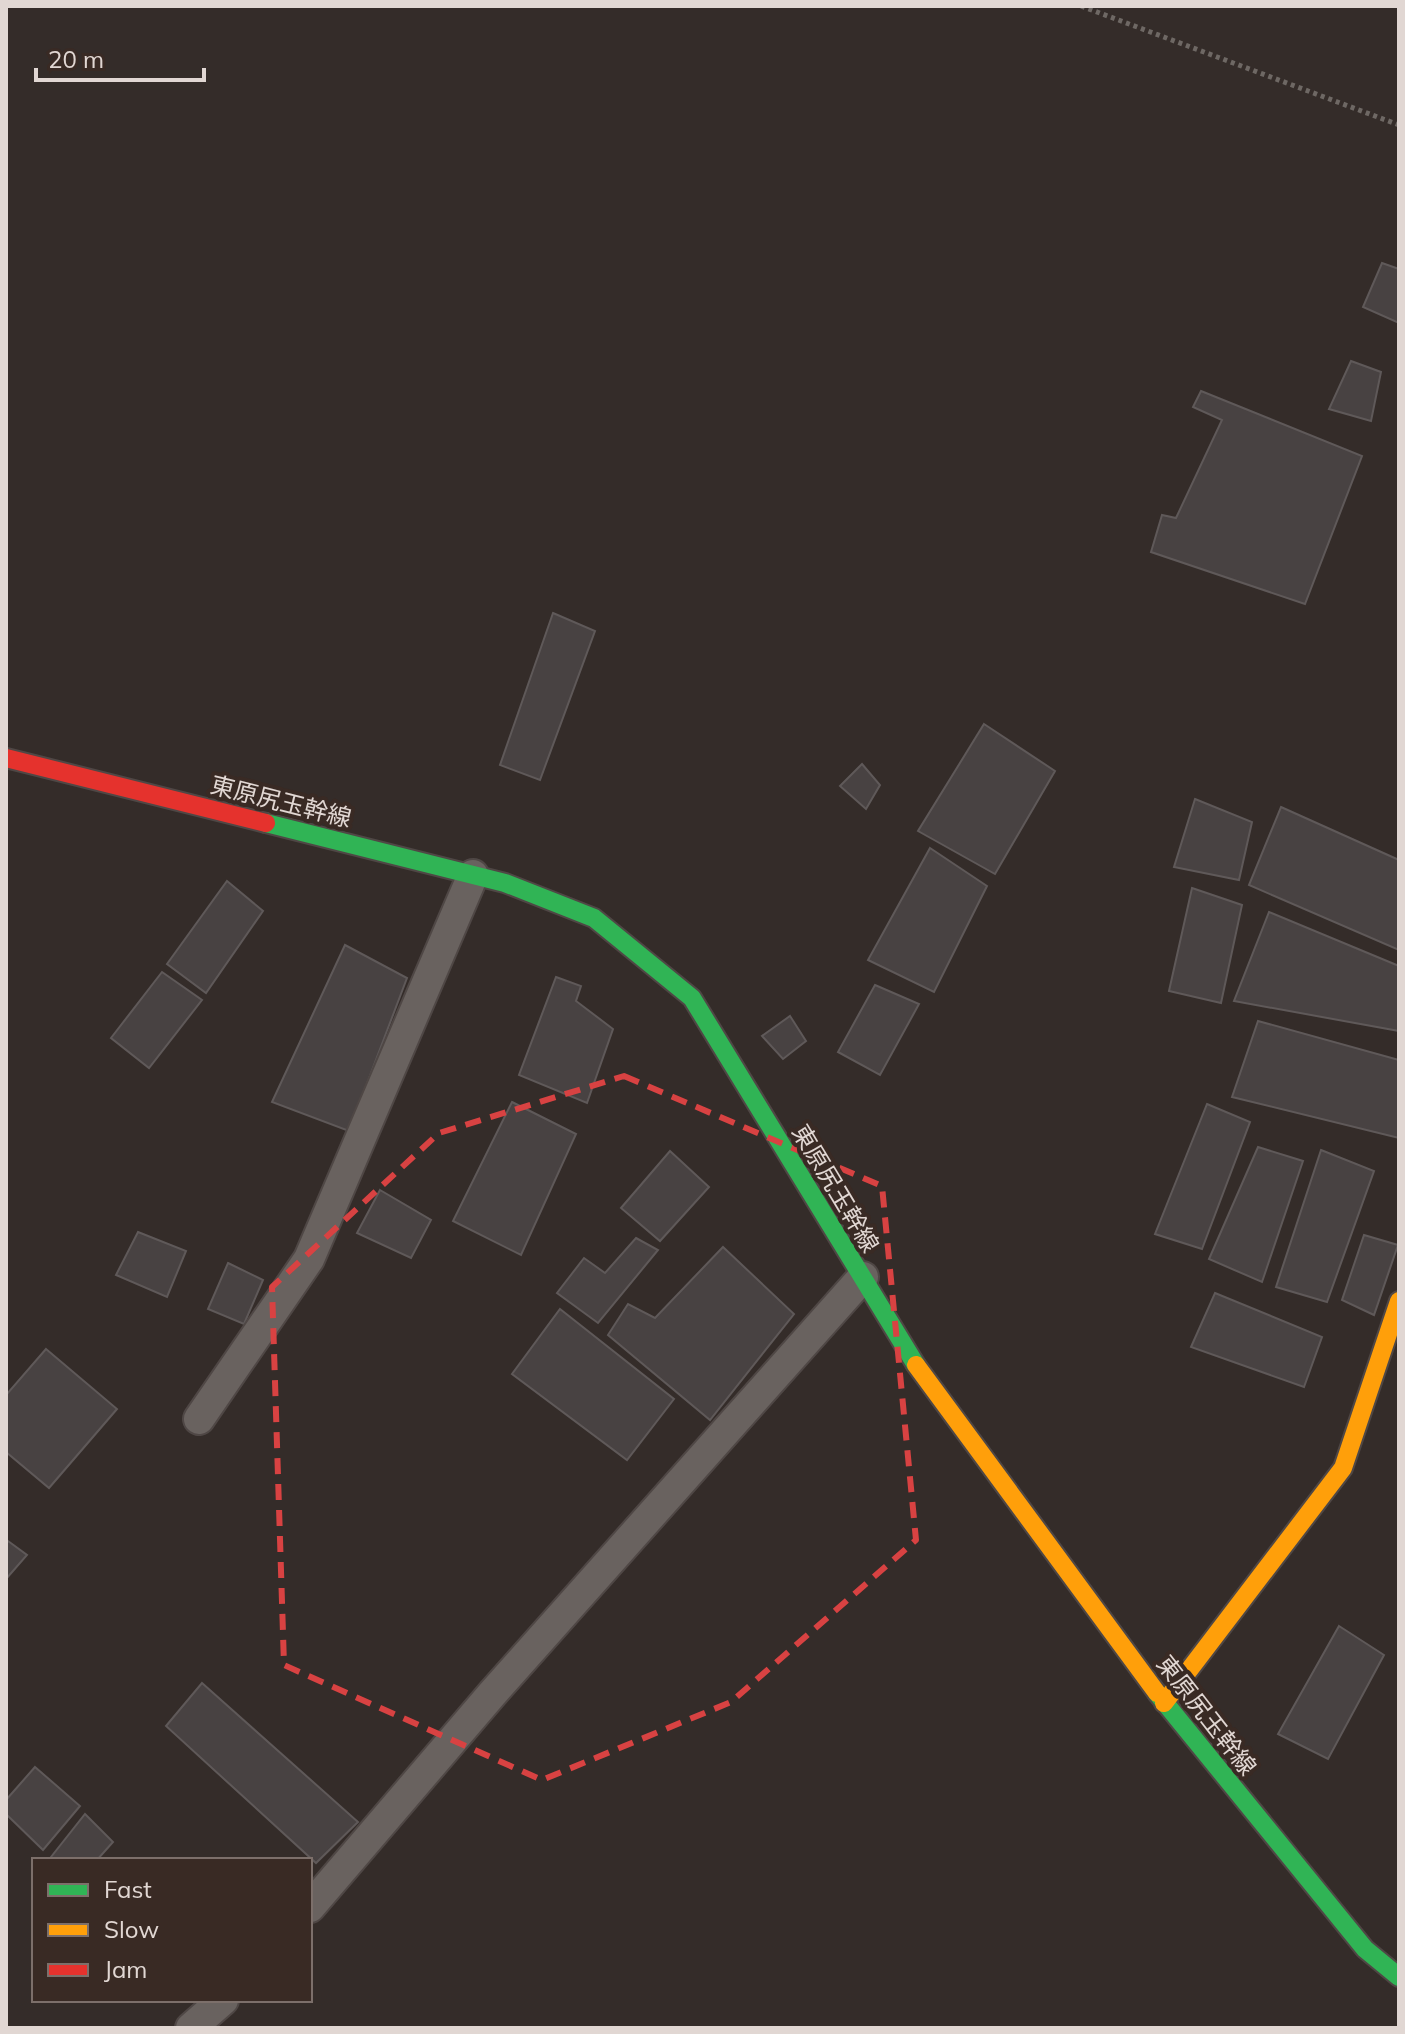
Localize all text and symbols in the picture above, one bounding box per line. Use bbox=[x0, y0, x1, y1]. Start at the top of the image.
scale bar bbox=[36, 32, 204, 82]
text: 20 m bbox=[48, 44, 104, 74]
street label: 東原尻玉幹線 bbox=[208, 769, 354, 833]
street label: 東原尻玉幹線 bbox=[786, 1119, 886, 1257]
street label: 東原尻玉幹線 bbox=[1151, 1649, 1263, 1781]
legend bbox=[32, 1858, 312, 2002]
text: Fast bbox=[104, 1874, 152, 1904]
text: Slow bbox=[104, 1914, 159, 1944]
text: Jam bbox=[104, 1954, 147, 1984]

